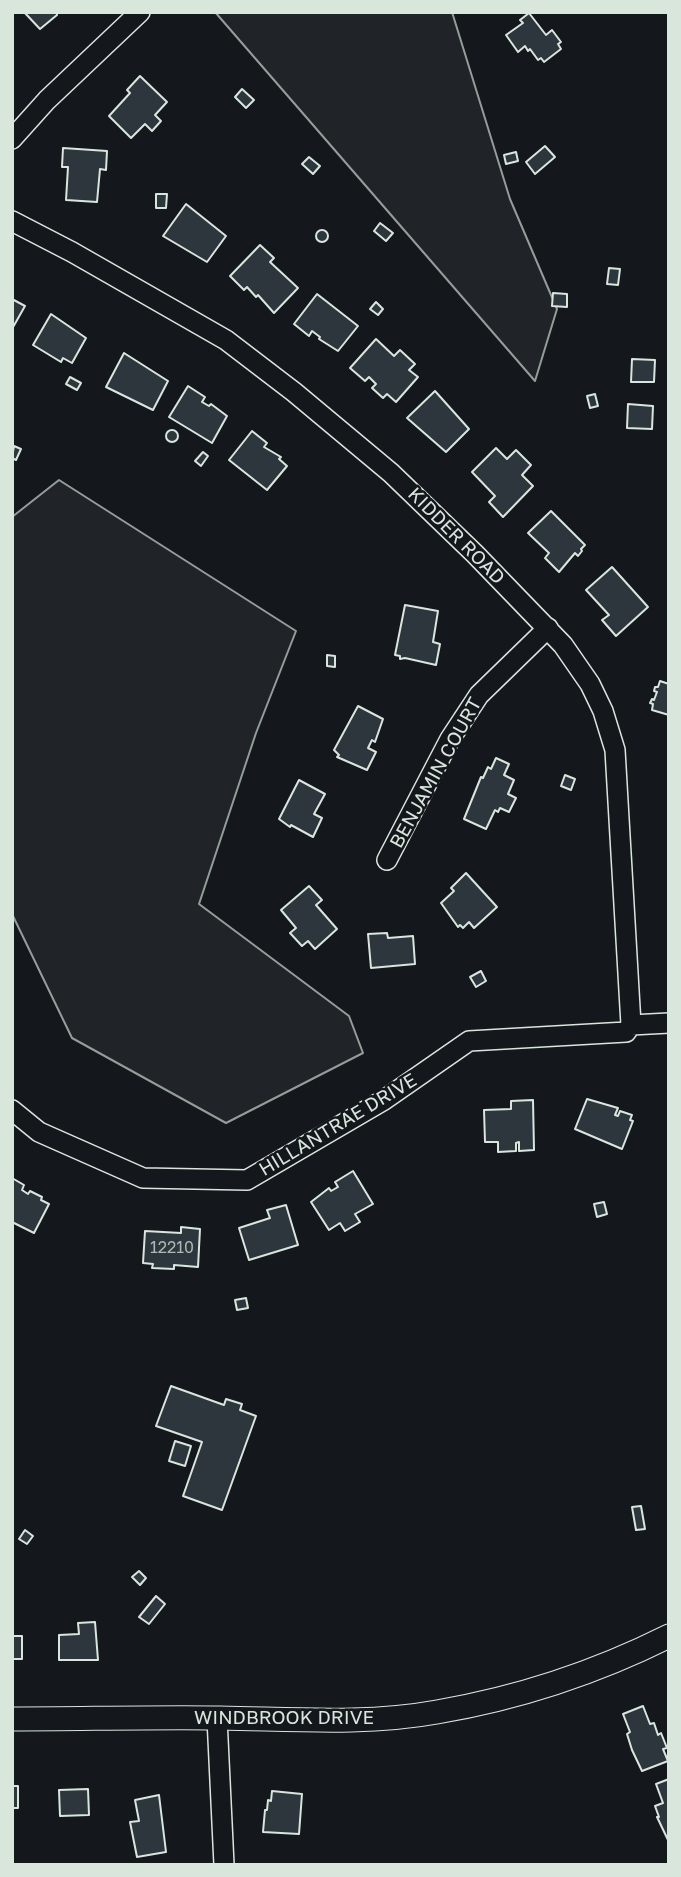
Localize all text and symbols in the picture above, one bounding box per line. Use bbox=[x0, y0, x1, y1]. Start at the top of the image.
street label: KIDDER ROAD bbox=[403, 483, 509, 589]
street label: BENJAMIN COURT bbox=[385, 694, 487, 852]
street label: HILLANTRAE DRIVE bbox=[255, 1069, 421, 1181]
house number: 12210 bbox=[150, 1238, 194, 1258]
street label: WINDBROOK DRIVE bbox=[194, 1707, 374, 1729]

